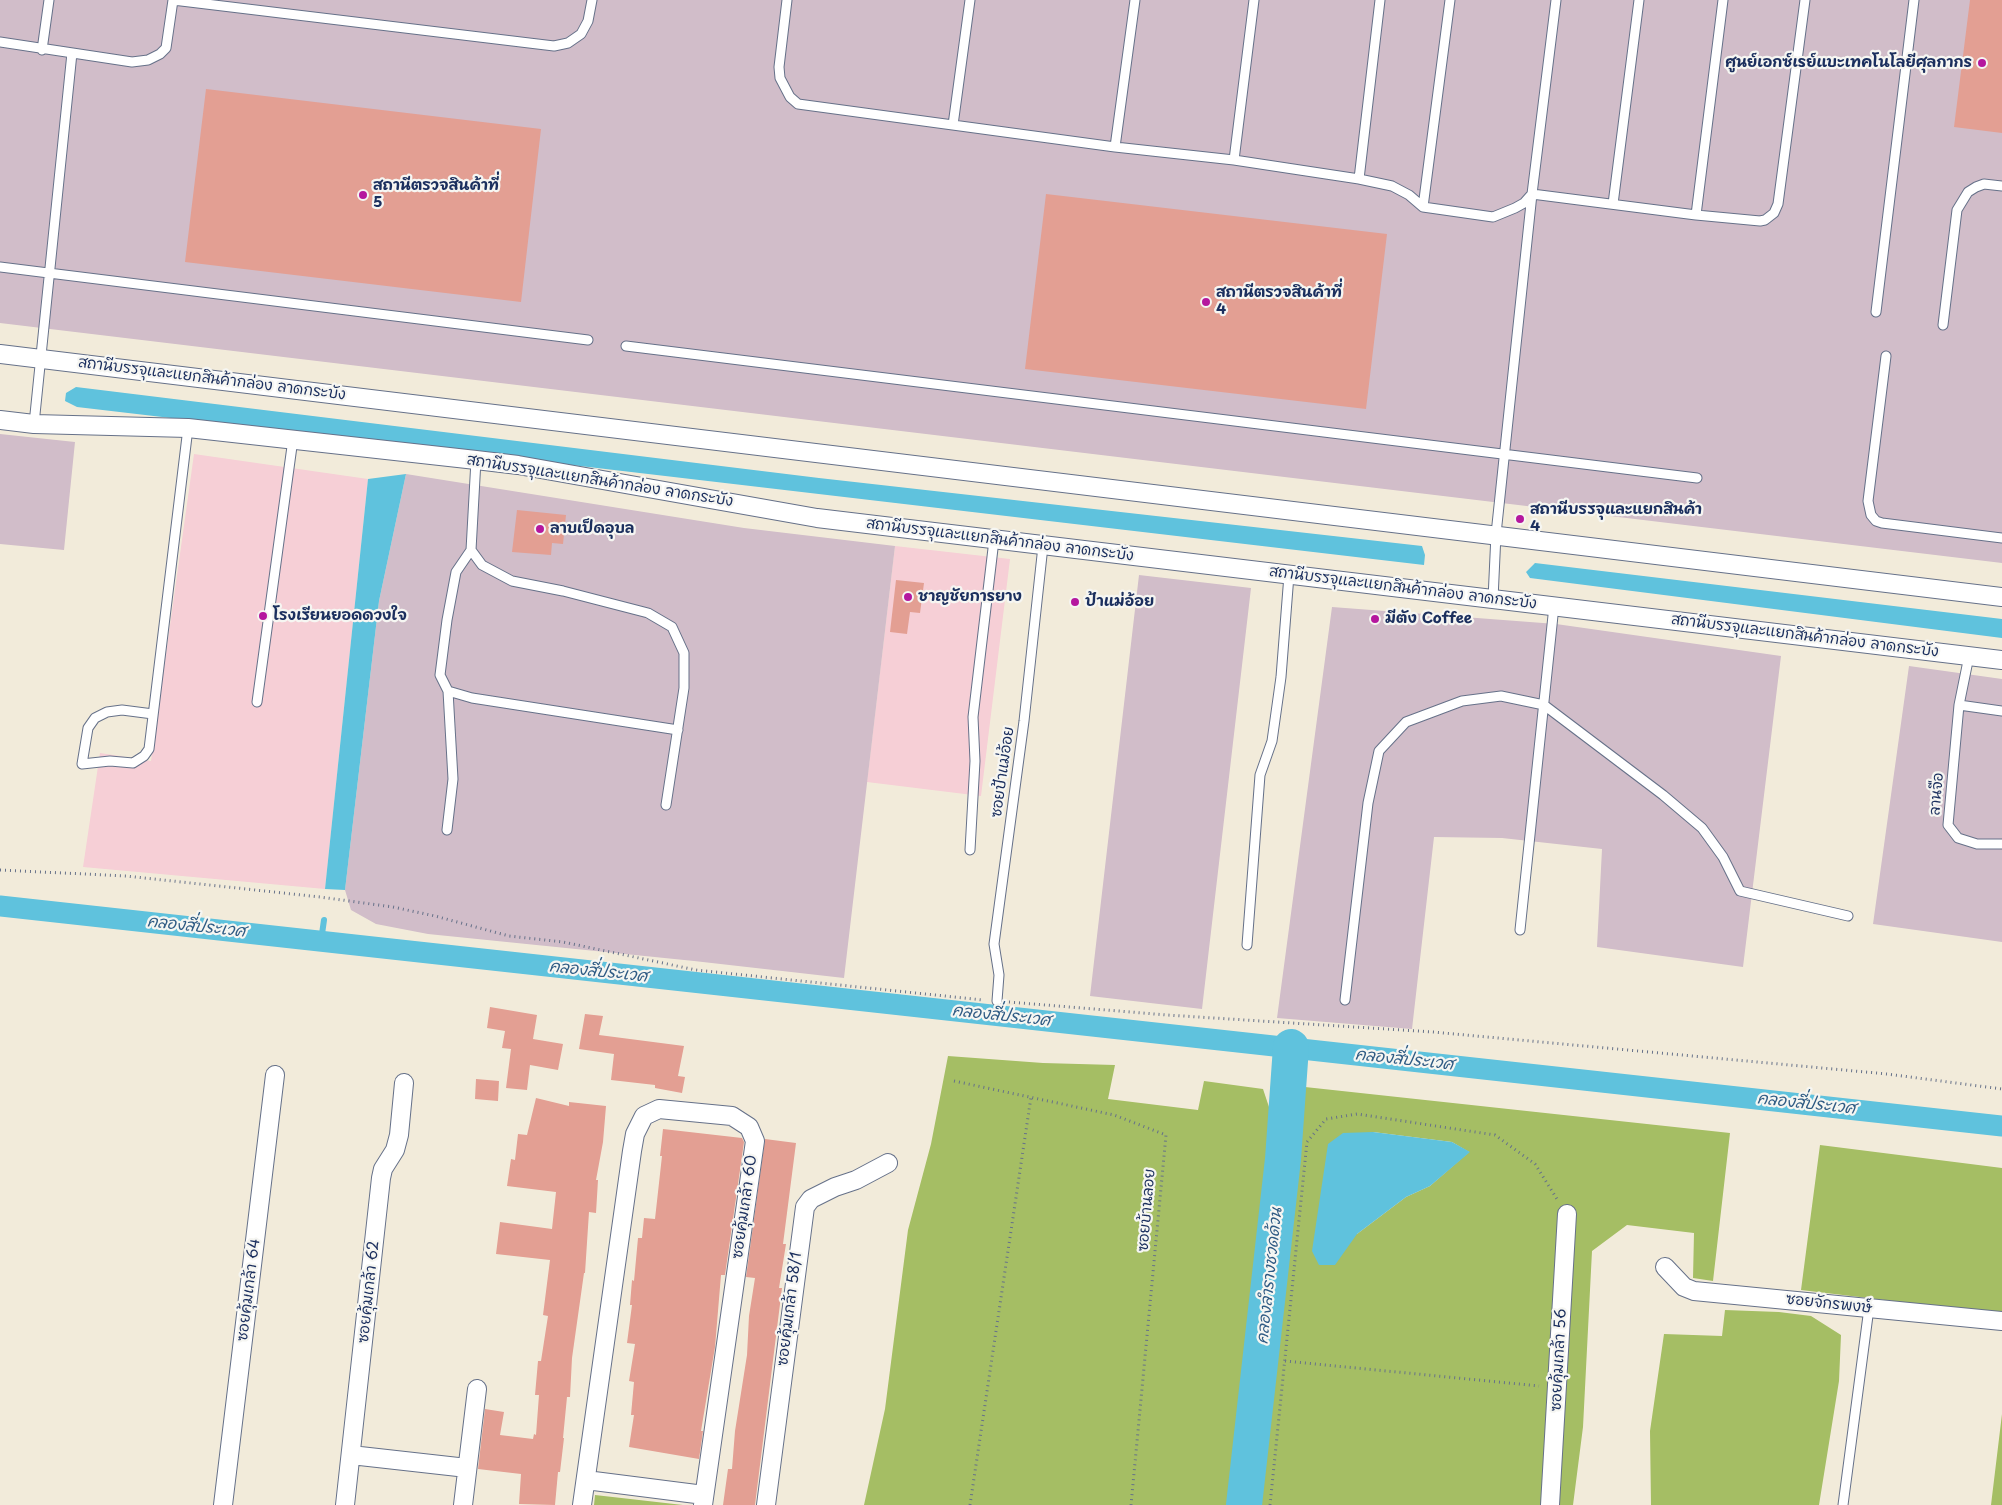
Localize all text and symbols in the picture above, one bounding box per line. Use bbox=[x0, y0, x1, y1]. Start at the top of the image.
place label: ศูนย์เอกซ์เรย์แบะเทคโนโลยีศุลกากร bbox=[1725, 54, 1972, 72]
marker: ศูนย์เอกซ์เรย์แบะเทคโนโลยีศุลกากร bbox=[1976, 57, 1988, 69]
place label: สถานีตรวจสินค้าที่ 5 bbox=[373, 177, 499, 212]
marker: สถานีตรวจสินค้าที่ 5 bbox=[357, 189, 369, 201]
place label: สถานีตรวจสินค้าที่ 4 bbox=[1216, 284, 1342, 319]
marker: สถานีตรวจสินค้าที่ 4 bbox=[1200, 296, 1212, 308]
street label: สถานีบรรจุและแยกสินค้ากล่อง ลาดกระบัง bbox=[77, 354, 347, 404]
street label: สถานีบรรจุและแยกสินค้ากล่อง ลาดกระบัง bbox=[466, 451, 734, 511]
place label: สถานีบรรจุและแยกสินค้า 4 bbox=[1530, 501, 1702, 536]
marker: สถานีบรรจุและแยกสินค้า 4 bbox=[1514, 513, 1526, 525]
street label: สถานีบรรจุและแยกสินค้ากล่อง ลาดกระบัง bbox=[865, 515, 1135, 565]
place label: ลาบเป็ดอุบล bbox=[550, 520, 634, 538]
marker: ลาบเป็ดอุบล bbox=[534, 523, 546, 535]
street label: สถานีบรรจุและแยกสินค้ากล่อง ลาดกระบัง bbox=[1268, 563, 1538, 613]
place label: ชาญชัยการยาง bbox=[918, 588, 1022, 606]
marker: ชาญชัยการยาง bbox=[902, 591, 914, 603]
place label: ป้าแม่อ้อย bbox=[1085, 593, 1154, 611]
marker: ป้าแม่อ้อย bbox=[1069, 596, 1081, 608]
place label: โรงเรียนยอดดวงใจ bbox=[273, 607, 407, 625]
marker: โรงเรียนยอดดวงใจ bbox=[257, 610, 269, 622]
place label: มีตัง Coffee bbox=[1385, 610, 1472, 628]
street label: สถานีบรรจุและแยกสินค้ากล่อง ลาดกระบัง bbox=[1670, 611, 1940, 661]
marker: มีตัง Coffee bbox=[1369, 613, 1381, 625]
street label: ซอยป้าแม่อ้อย bbox=[988, 725, 1018, 819]
street label: ลานจือ bbox=[1926, 772, 1948, 816]
water label: คลองสี่ประเวศ bbox=[146, 912, 246, 942]
water label: คลองสี่ประเวศ bbox=[548, 957, 648, 987]
water label: คลองสี่ประเวศ bbox=[951, 1001, 1051, 1031]
water label: คลองสี่ประเวศ bbox=[1354, 1045, 1454, 1075]
water label: คลองสี่ประเวศ bbox=[1756, 1089, 1856, 1119]
street label: ซอยคุ้มเกล้า 60 bbox=[729, 1154, 761, 1260]
street label: ซอยบ้านลอย bbox=[1134, 1168, 1160, 1252]
water label: คลองลำรางชวดด้วน bbox=[1253, 1207, 1287, 1345]
street label: ซอยคุ้มเกล้า 64 bbox=[234, 1238, 264, 1342]
street label: ซอยคุ้มเกล้า 62 bbox=[355, 1240, 383, 1344]
street label: ซอยคุ้มเกล้า 58/1 bbox=[774, 1251, 806, 1367]
street label: ซอยจักรพงษ์ bbox=[1785, 1291, 1873, 1317]
street label: ซอยคุ้มเกล้า 56 bbox=[1547, 1308, 1571, 1412]

